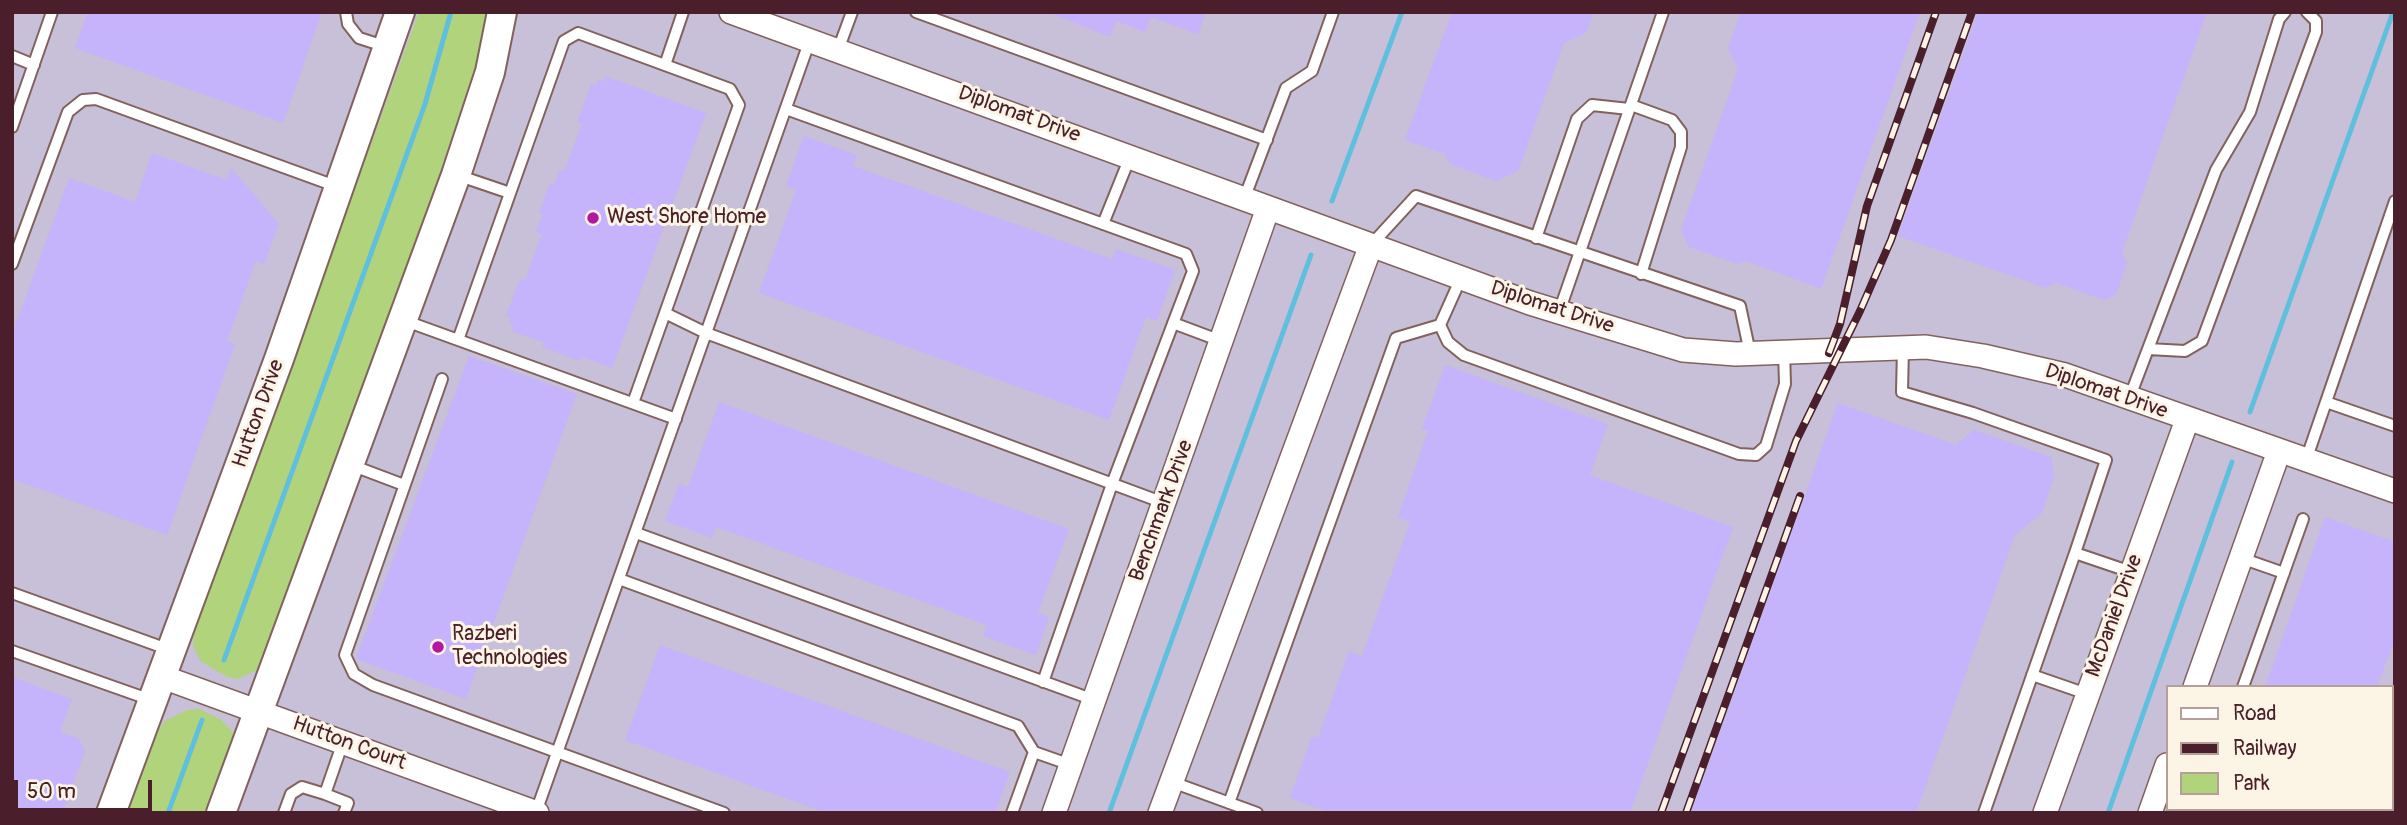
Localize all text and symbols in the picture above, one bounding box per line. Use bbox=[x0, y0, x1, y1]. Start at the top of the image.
street label: Diplomat Drive bbox=[955, 81, 1083, 149]
place label: West Shore Home bbox=[607, 205, 766, 231]
marker: West Shore Home bbox=[585, 210, 601, 226]
street label: Diplomat Drive bbox=[1487, 276, 1617, 340]
street label: Hutton Drive bbox=[228, 357, 290, 471]
street label: Diplomat Drive bbox=[2041, 359, 2171, 425]
street label: Benchmark Drive bbox=[1125, 437, 1199, 585]
street label: McDaniel Drive bbox=[2081, 551, 2149, 681]
place label: Razberi Technologies bbox=[452, 622, 567, 672]
marker: Razberi Technologies bbox=[430, 639, 446, 655]
legend bbox=[2166, 685, 2393, 811]
text: Road bbox=[2233, 700, 2277, 727]
street label: Hutton Court bbox=[289, 712, 409, 776]
text: Railway bbox=[2233, 735, 2297, 762]
scale bar bbox=[18, 766, 156, 810]
text: Park bbox=[2233, 770, 2270, 797]
text: 50 m bbox=[27, 778, 76, 805]

